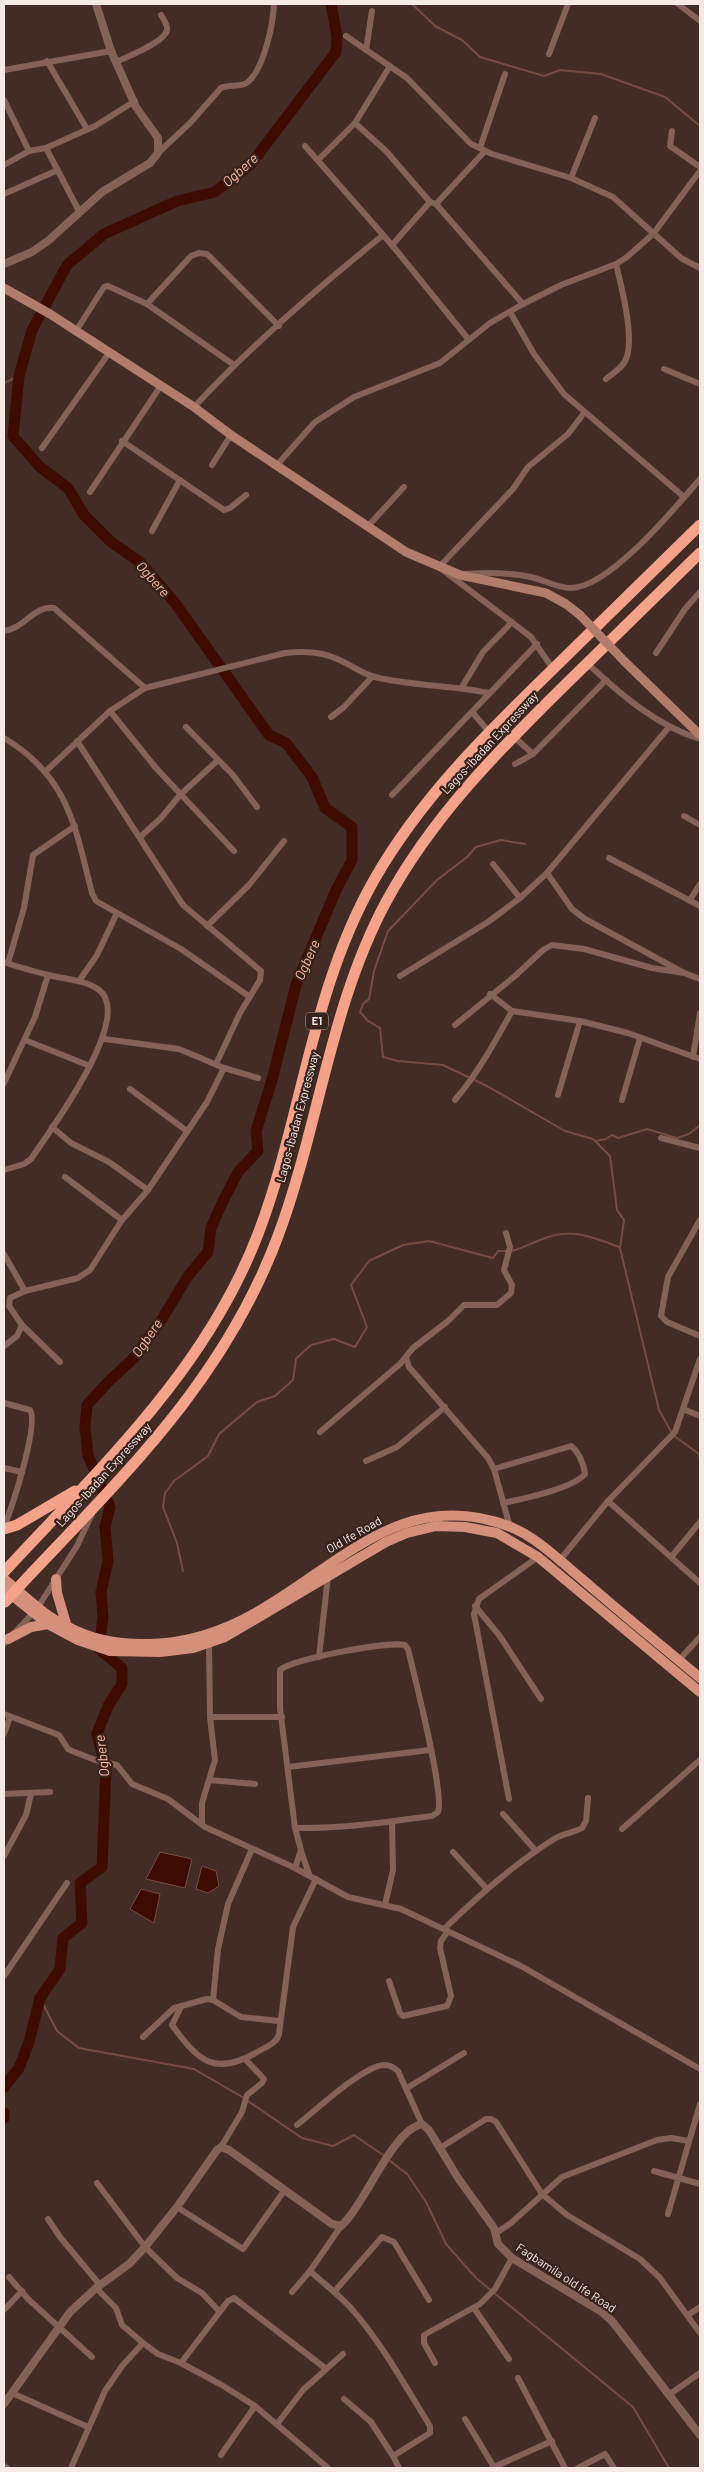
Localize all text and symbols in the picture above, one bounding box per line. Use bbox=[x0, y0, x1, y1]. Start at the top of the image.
water label: Ogbere bbox=[218, 149, 261, 190]
water label: Ogbere bbox=[133, 557, 174, 600]
street label: Lagos-Ibadan Expressway bbox=[438, 688, 541, 796]
water label: Ogbere bbox=[290, 937, 323, 983]
road number: E1 bbox=[306, 1012, 328, 1030]
street label: Lagos-Ibadan Expressway bbox=[273, 1049, 321, 1184]
water label: Ogbere bbox=[128, 1315, 165, 1360]
street label: Lagos-Ibadan Expressway bbox=[53, 1419, 154, 1529]
street label: Old Ife Road bbox=[323, 1513, 384, 1556]
water label: Ogbere bbox=[90, 1734, 113, 1778]
street label: Fagbamila old ife Road bbox=[514, 2240, 619, 2315]

